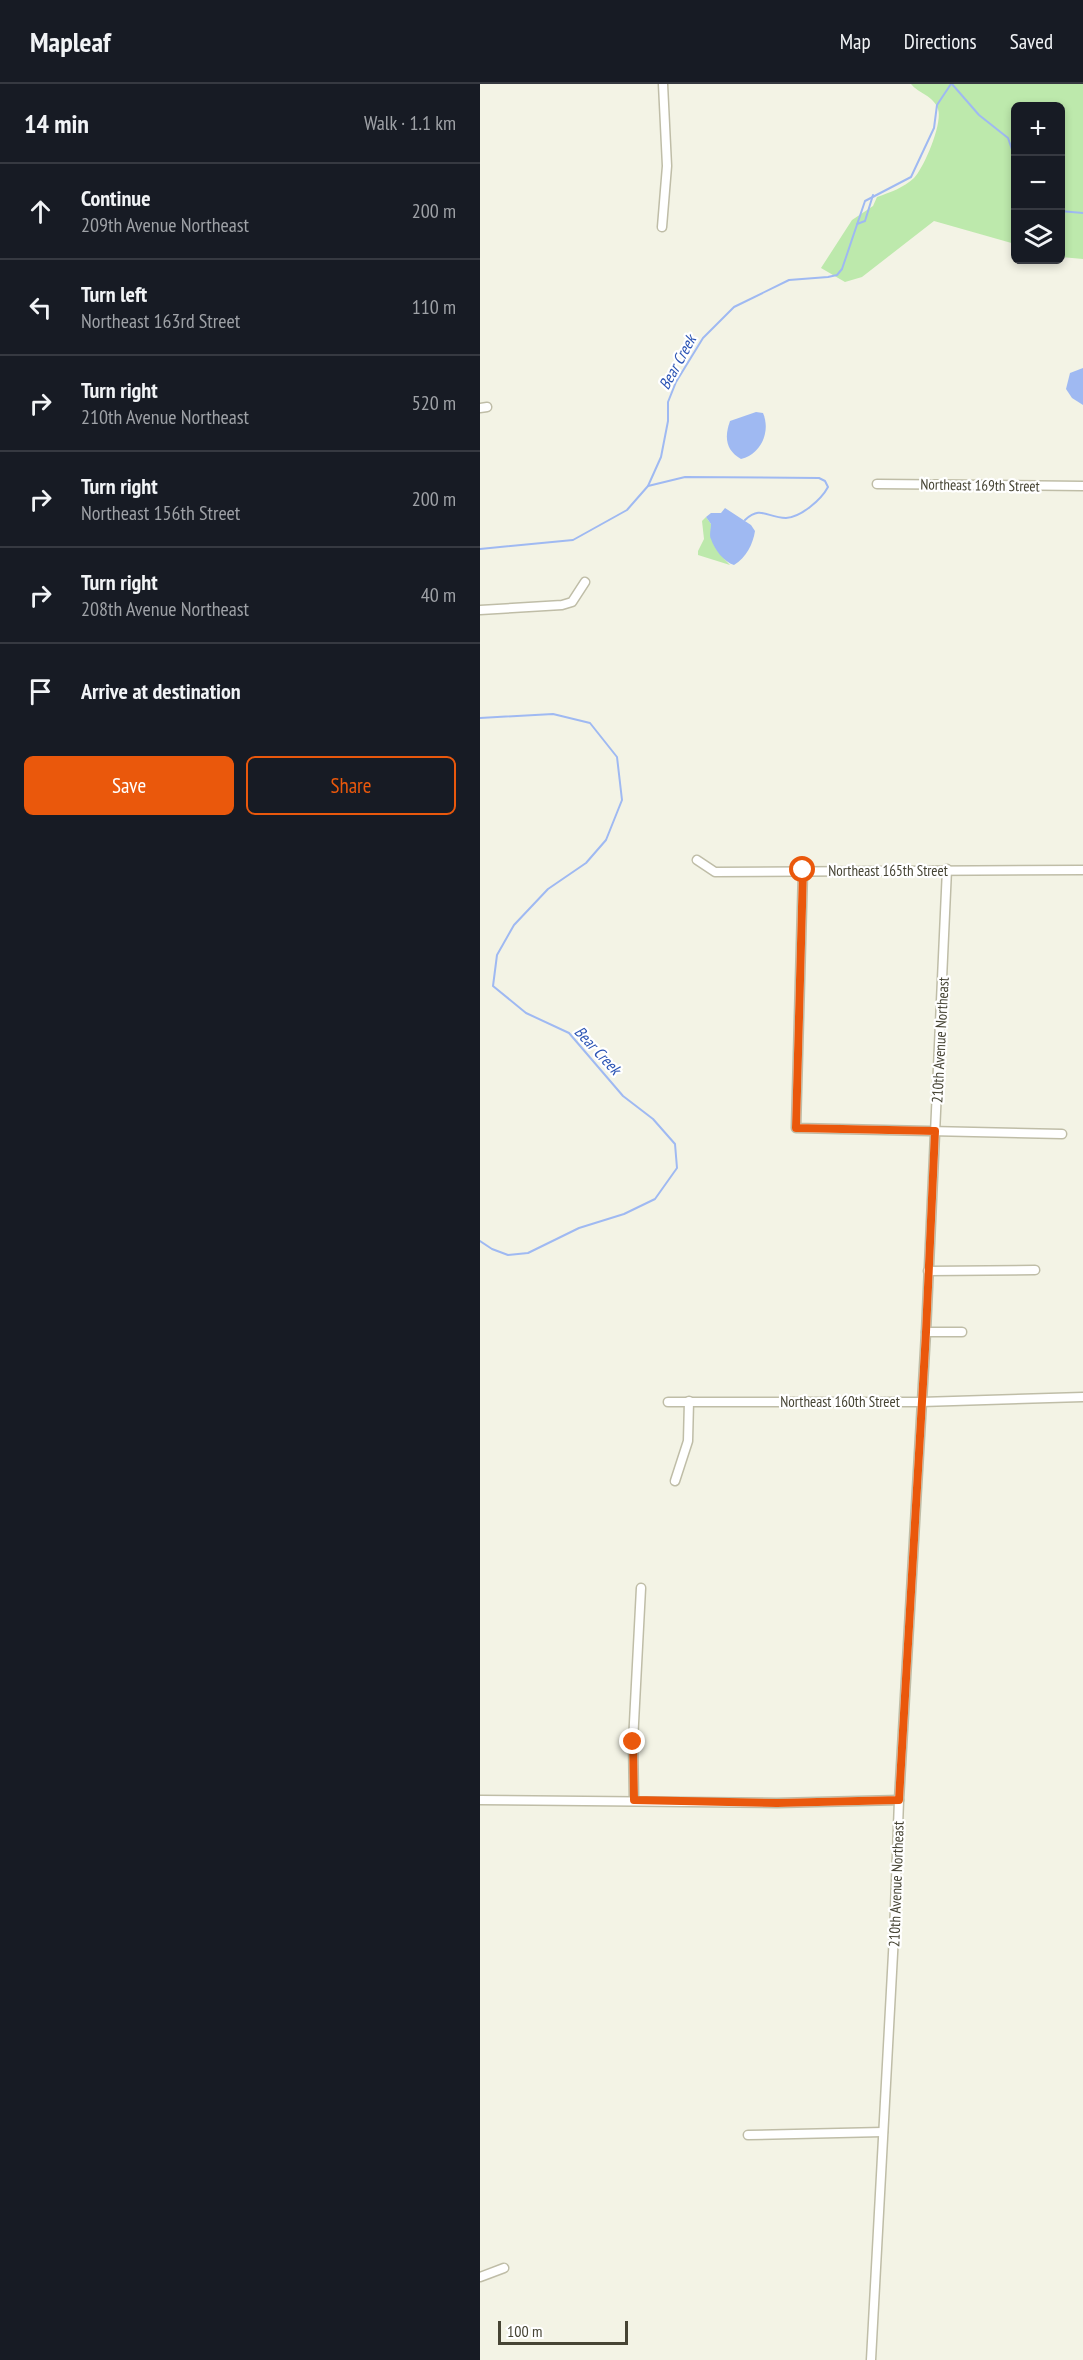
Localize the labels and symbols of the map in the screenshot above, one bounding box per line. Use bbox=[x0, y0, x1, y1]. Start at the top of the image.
water label: Bear Creek bbox=[654, 330, 701, 393]
street label: Northeast 169th Street bbox=[920, 474, 1040, 496]
route start bbox=[789, 856, 815, 882]
street label: Northeast 165th Street bbox=[828, 861, 948, 880]
street label: 210th Avenue Northeast bbox=[927, 977, 953, 1103]
water label: Bear Creek bbox=[571, 1022, 627, 1080]
street label: Northeast 160th Street bbox=[780, 1392, 900, 1411]
route end bbox=[619, 1728, 645, 1754]
street label: 210th Avenue Northeast bbox=[884, 1821, 908, 1947]
scale bar bbox=[498, 2318, 628, 2346]

